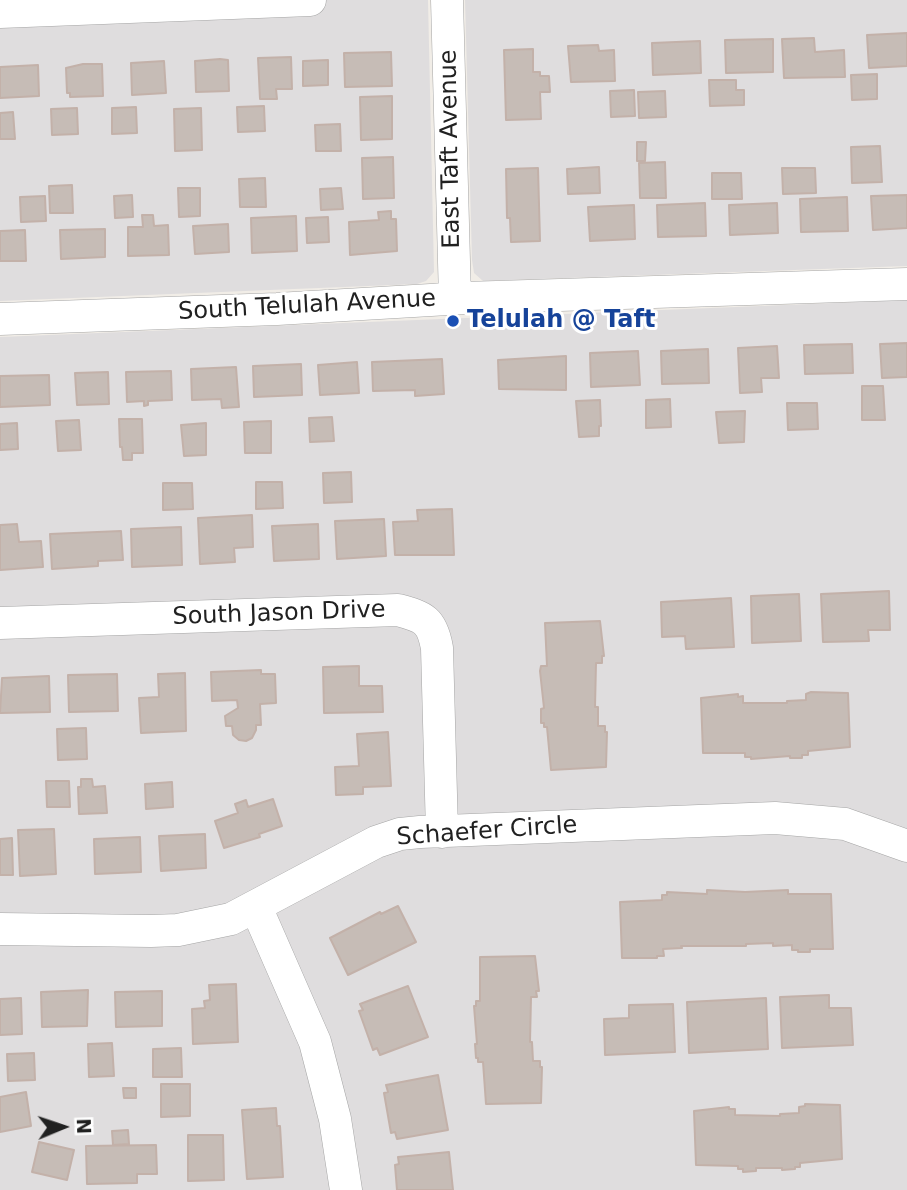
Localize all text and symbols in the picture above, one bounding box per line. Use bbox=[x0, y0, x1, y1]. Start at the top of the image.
street label: East Taft Avenue bbox=[435, 49, 467, 249]
street label: South Telulah Avenue bbox=[177, 285, 437, 327]
place label: Telulah @ Taft bbox=[467, 307, 655, 335]
marker: Telulah @ Taft bbox=[445, 313, 461, 329]
street label: South Jason Drive bbox=[172, 596, 386, 632]
street label: Schaefer Circle bbox=[396, 811, 578, 853]
north arrow bbox=[28, 1092, 98, 1162]
text: N bbox=[73, 1118, 95, 1135]

